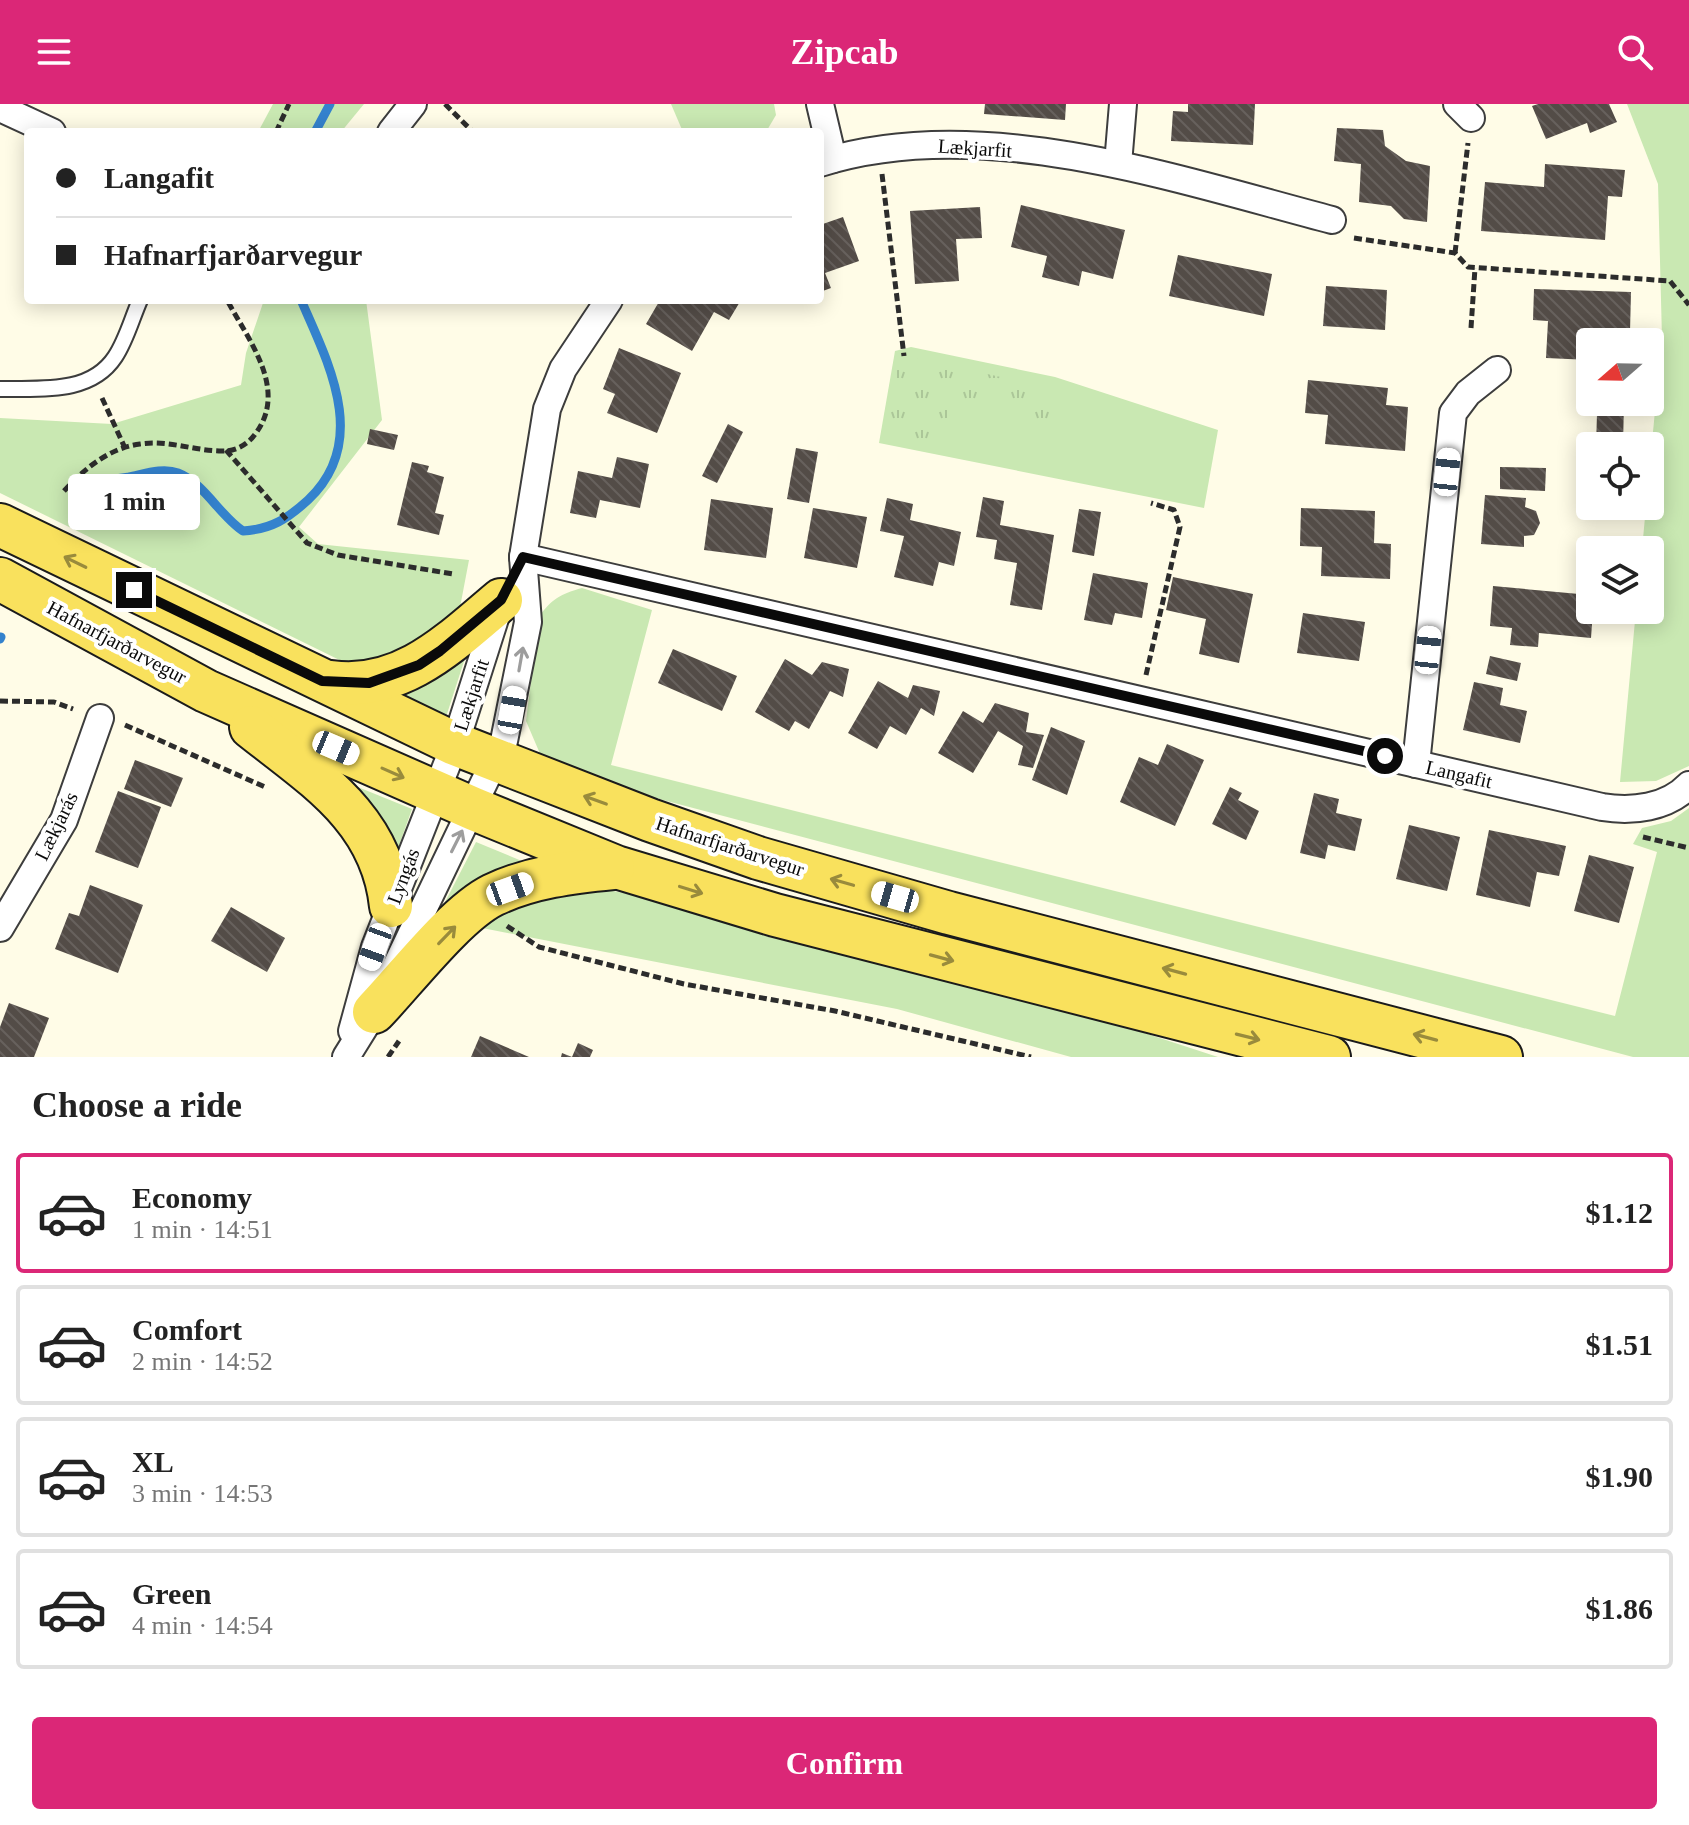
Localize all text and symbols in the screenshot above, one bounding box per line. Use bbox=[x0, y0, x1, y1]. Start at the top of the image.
icon: menu bbox=[32, 30, 76, 74]
icon: search bbox=[1613, 30, 1657, 74]
text: Zipcab bbox=[790, 32, 899, 72]
street label: Lækjarfit bbox=[937, 134, 1013, 163]
text: Langafit bbox=[104, 161, 214, 194]
text: Hafnarfjarðarvegur bbox=[104, 238, 362, 271]
north arrow bbox=[1576, 328, 1664, 416]
map controls bbox=[1576, 328, 1664, 624]
button: locate bbox=[1576, 432, 1664, 520]
car bbox=[1433, 447, 1461, 497]
callout: 1 min bbox=[68, 474, 200, 530]
text: 1 min bbox=[103, 487, 165, 516]
button: layers bbox=[1576, 536, 1664, 624]
one-way arrow bbox=[63, 554, 87, 569]
route end bbox=[116, 572, 152, 608]
street label: Hafnarfjarðarvegur bbox=[43, 596, 191, 689]
car bbox=[1414, 625, 1442, 675]
one-way arrow bbox=[514, 646, 529, 672]
street label: Lækjarfit bbox=[449, 656, 494, 734]
car bbox=[496, 684, 528, 736]
car bbox=[309, 728, 363, 768]
route start bbox=[1367, 738, 1403, 774]
street label: Langafit bbox=[1423, 756, 1495, 793]
one-way arrow bbox=[381, 766, 405, 781]
street label: Lækjarás bbox=[30, 788, 83, 864]
one-way arrow bbox=[583, 792, 608, 807]
street label: Hafnarfjarðarvegur bbox=[653, 812, 807, 881]
one-way arrow bbox=[450, 830, 466, 853]
street label: Lyngás bbox=[382, 845, 425, 907]
car bbox=[483, 870, 537, 908]
one-way arrow bbox=[829, 874, 855, 889]
car bbox=[869, 879, 921, 915]
one-way arrow bbox=[678, 884, 703, 898]
car bbox=[356, 920, 394, 974]
one-way arrow bbox=[437, 926, 456, 945]
one-way arrow bbox=[928, 952, 954, 967]
one-way arrow bbox=[1161, 963, 1187, 978]
one-way arrow bbox=[1413, 1029, 1439, 1044]
one-way arrow bbox=[1234, 1030, 1260, 1045]
text: Choose a ride bbox=[32, 1085, 242, 1125]
icon: car bbox=[36, 1177, 108, 1249]
text: Economy bbox=[132, 1181, 252, 1214]
text: $1.12 bbox=[1586, 1196, 1653, 1229]
text: 1 min · 14:51 bbox=[132, 1215, 273, 1244]
icon: car bbox=[36, 1309, 108, 1381]
text: Comfort bbox=[132, 1313, 242, 1346]
text: $1.51 bbox=[1586, 1328, 1653, 1361]
text: 2 min · 14:52 bbox=[132, 1347, 273, 1376]
icon: car bbox=[36, 1441, 108, 1513]
text: XL bbox=[132, 1445, 174, 1478]
text: $1.90 bbox=[1586, 1460, 1653, 1493]
text: 3 min · 14:53 bbox=[132, 1479, 273, 1508]
icon: car bbox=[36, 1573, 108, 1645]
text: Green bbox=[132, 1577, 211, 1610]
text: $1.86 bbox=[1586, 1592, 1653, 1625]
text: 4 min · 14:54 bbox=[132, 1611, 273, 1640]
button: Confirm bbox=[32, 1717, 1657, 1809]

